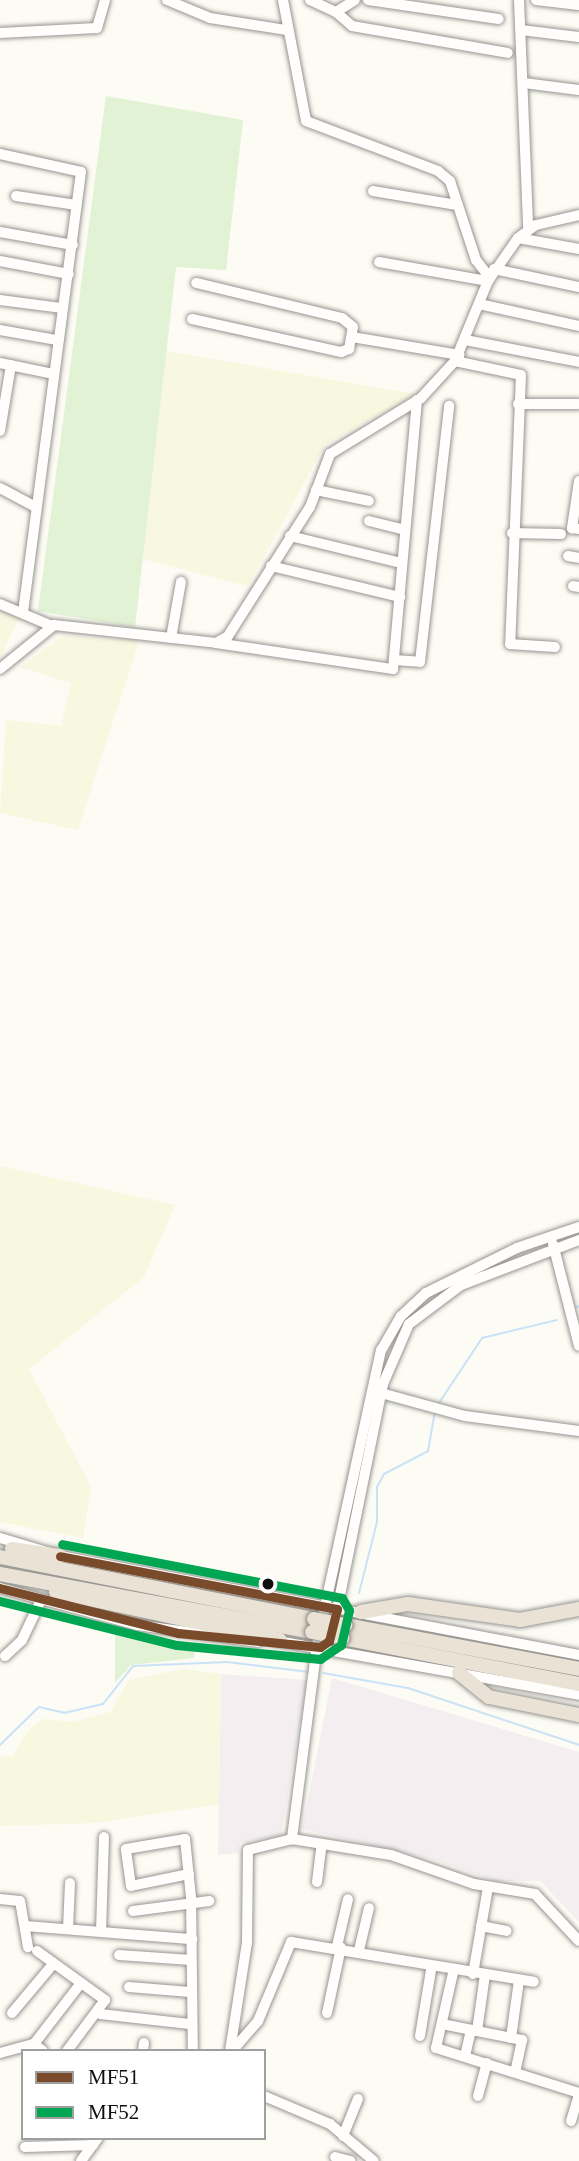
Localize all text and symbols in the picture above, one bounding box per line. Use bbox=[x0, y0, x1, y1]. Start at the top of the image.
unlabelled marker bbox=[261, 1577, 275, 1591]
legend bbox=[21, 2049, 266, 2140]
text: MF51 bbox=[88, 2065, 139, 2089]
text: MF52 bbox=[88, 2100, 139, 2124]

